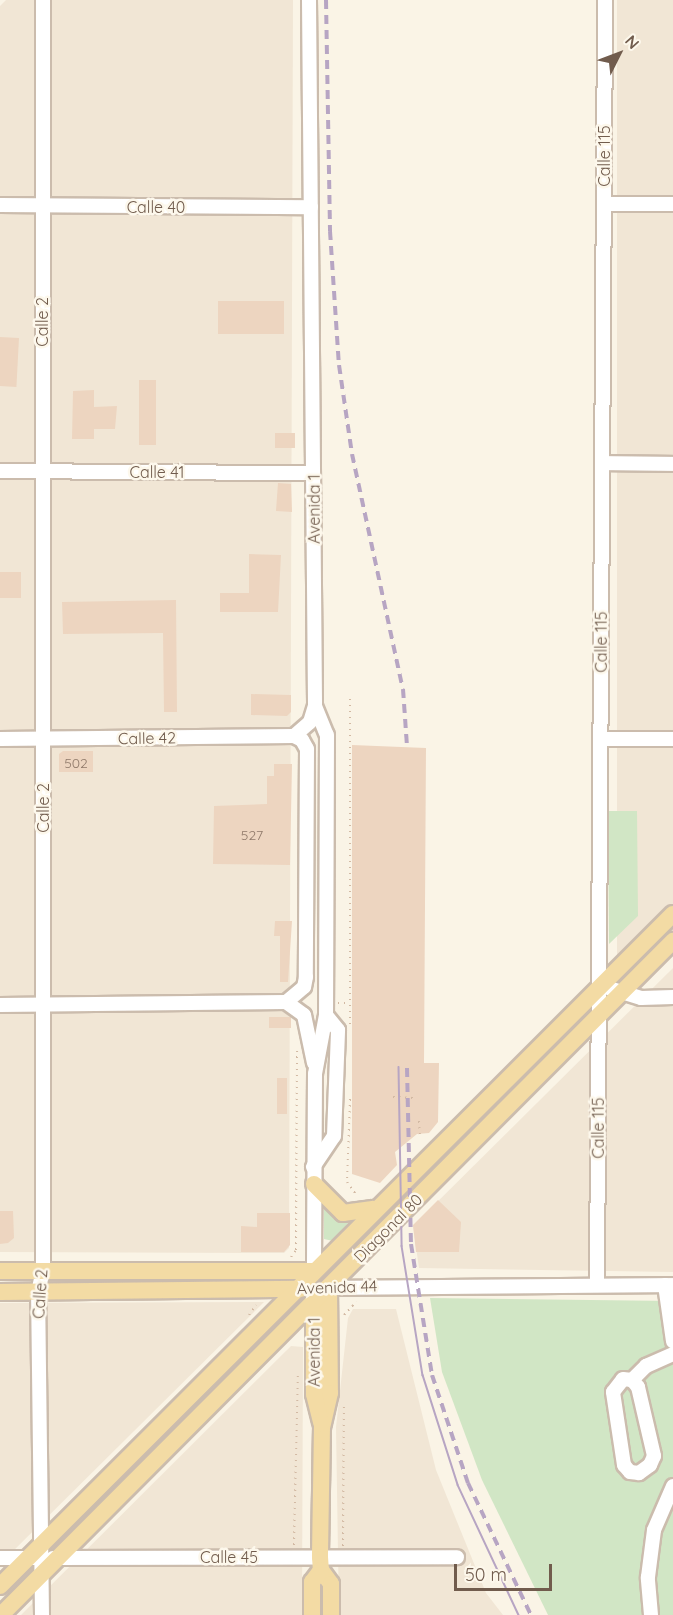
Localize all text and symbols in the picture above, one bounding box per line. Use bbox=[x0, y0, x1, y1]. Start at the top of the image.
north arrow bbox=[589, 24, 649, 84]
text: N bbox=[621, 31, 644, 53]
street label: Calle 115 bbox=[594, 125, 614, 187]
street label: Calle 40 bbox=[127, 197, 185, 217]
street label: Calle 2 bbox=[32, 297, 52, 347]
street label: Calle 41 bbox=[130, 462, 184, 482]
street label: Avenida 1 bbox=[304, 474, 324, 544]
street label: Calle 115 bbox=[591, 611, 611, 673]
street label: Calle 42 bbox=[118, 728, 176, 748]
house number: 502 bbox=[64, 755, 88, 771]
street label: Calle 2 bbox=[33, 783, 53, 833]
house number: 527 bbox=[241, 827, 263, 843]
street label: Calle 115 bbox=[588, 1097, 608, 1159]
street label: Diagonal 80 bbox=[350, 1190, 426, 1266]
street label: Calle 2 bbox=[29, 1269, 51, 1319]
street label: Avenida 44 bbox=[296, 1276, 378, 1298]
street label: Avenida 1 bbox=[304, 1317, 324, 1387]
street label: Calle 45 bbox=[200, 1547, 258, 1567]
scale bar bbox=[457, 1552, 554, 1590]
text: 50 m bbox=[465, 1563, 507, 1586]

